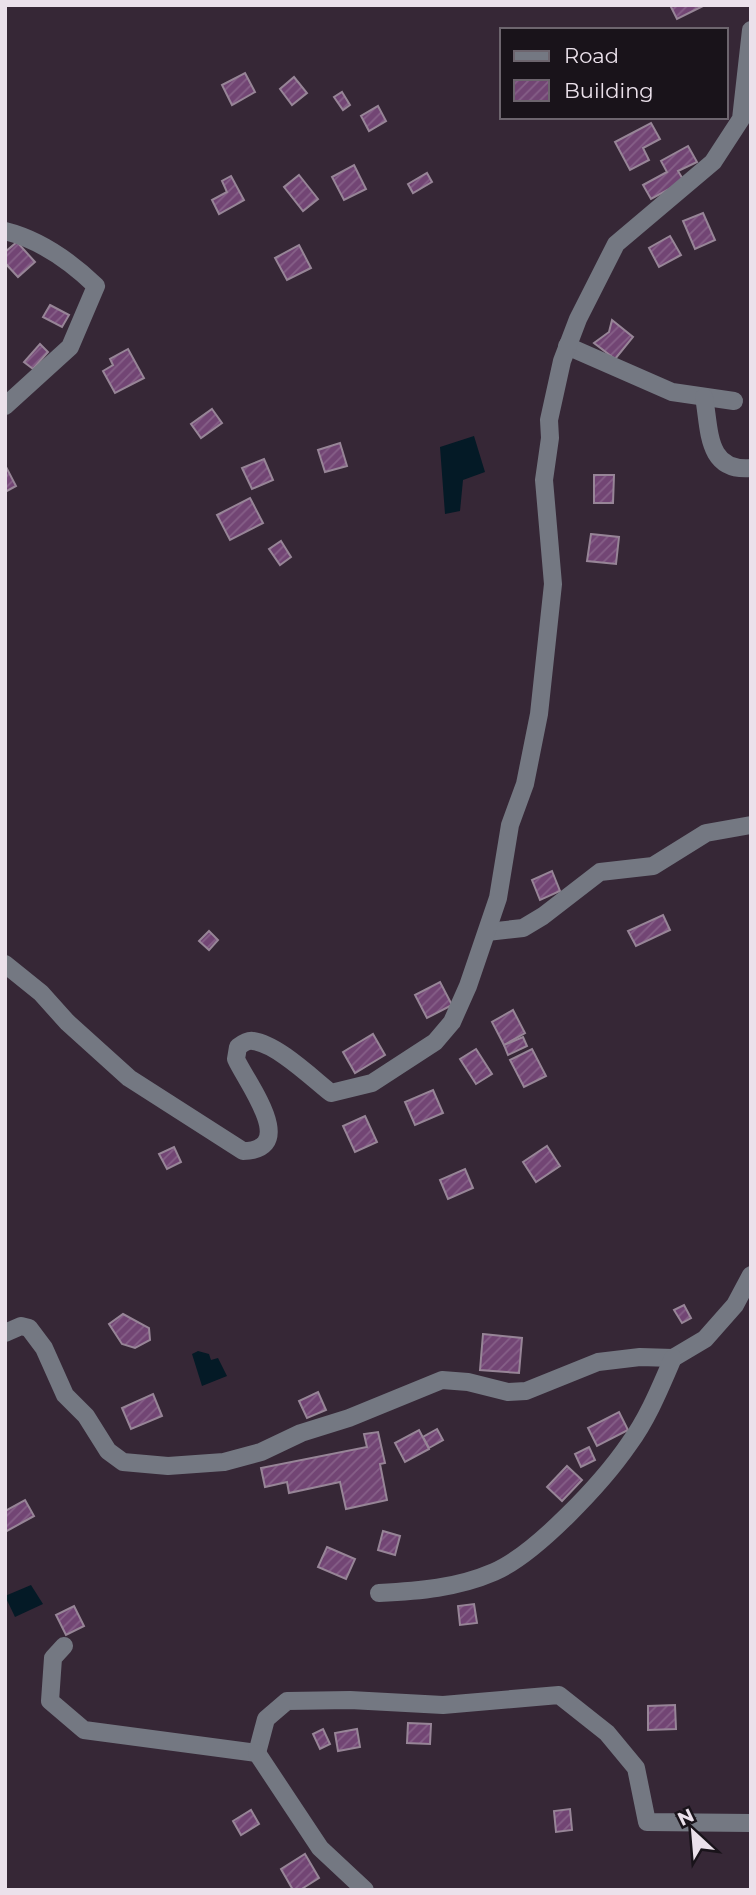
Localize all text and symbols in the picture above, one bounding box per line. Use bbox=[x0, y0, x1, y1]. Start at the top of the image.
legend bbox=[500, 28, 728, 119]
text: Road bbox=[564, 43, 619, 68]
text: Building bbox=[564, 78, 654, 103]
north arrow bbox=[658, 1797, 728, 1867]
text: N bbox=[674, 1803, 698, 1831]

